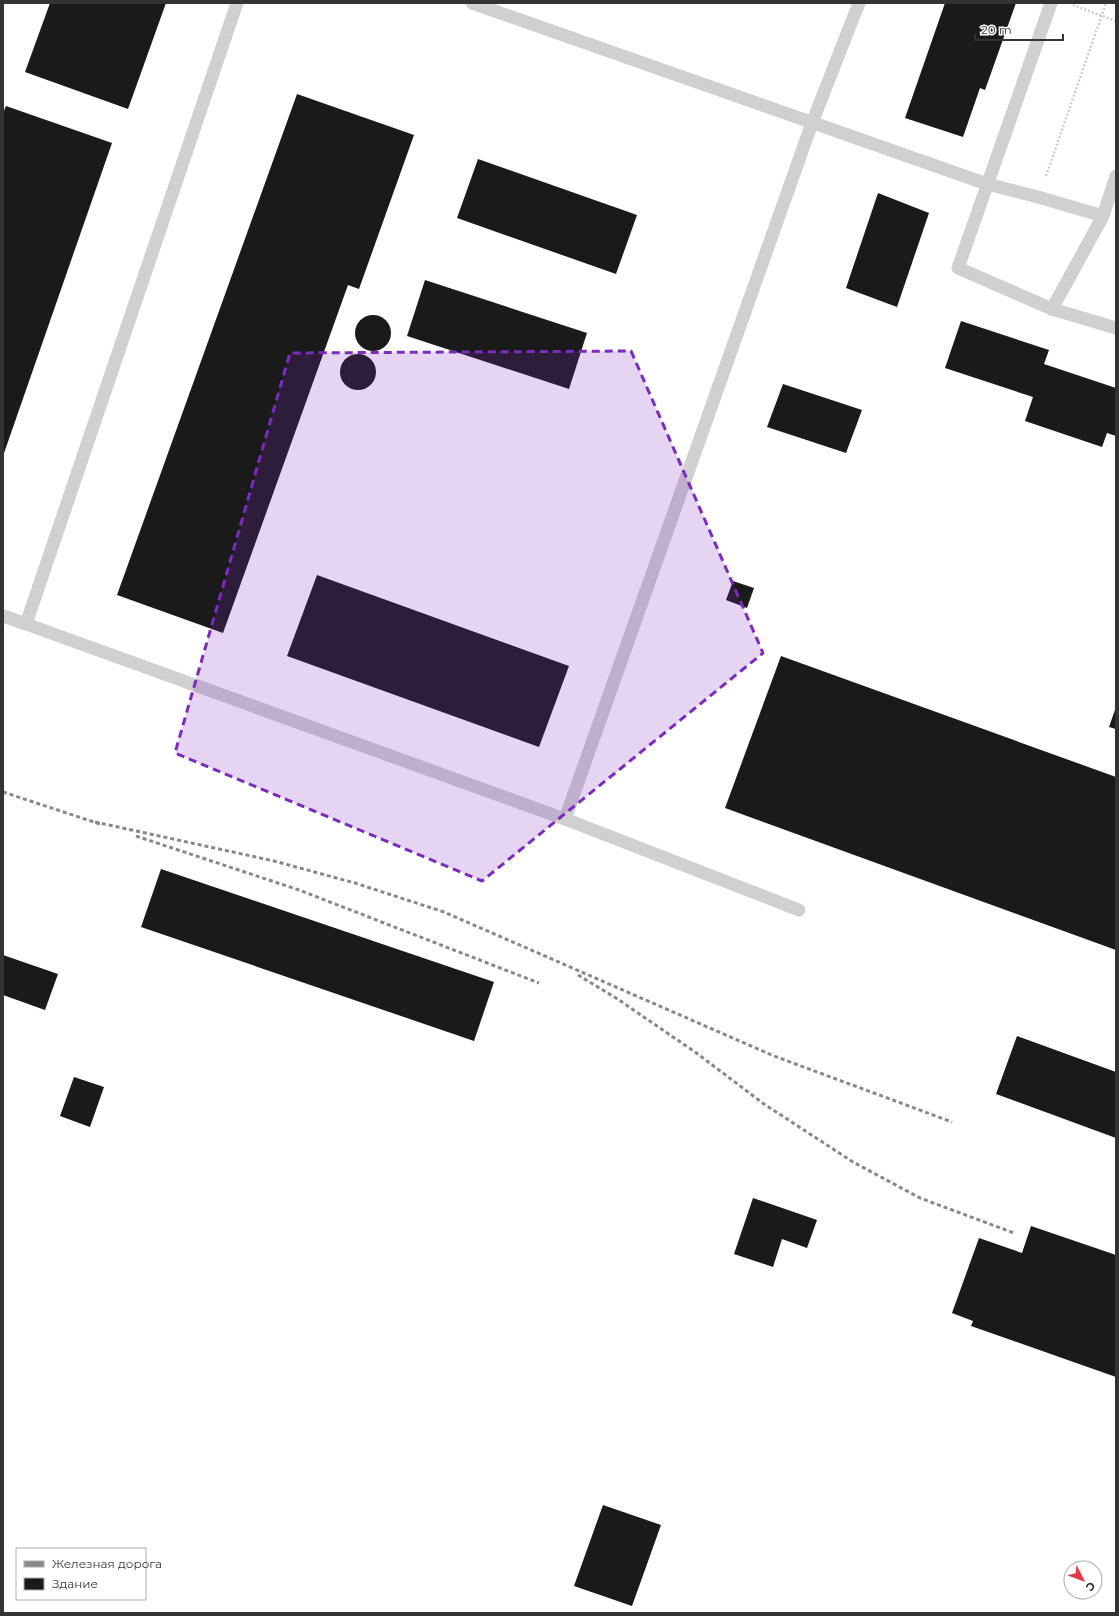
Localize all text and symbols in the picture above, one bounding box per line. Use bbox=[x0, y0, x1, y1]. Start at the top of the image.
scale bar bbox=[975, 16, 1063, 42]
text: 20 m bbox=[981, 22, 1012, 37]
legend bbox=[16, 1548, 146, 1600]
text: Железная дорога bbox=[52, 1556, 162, 1571]
north arrow bbox=[1063, 1560, 1103, 1600]
text: Здание bbox=[52, 1576, 98, 1591]
text: С bbox=[1083, 1579, 1098, 1594]

